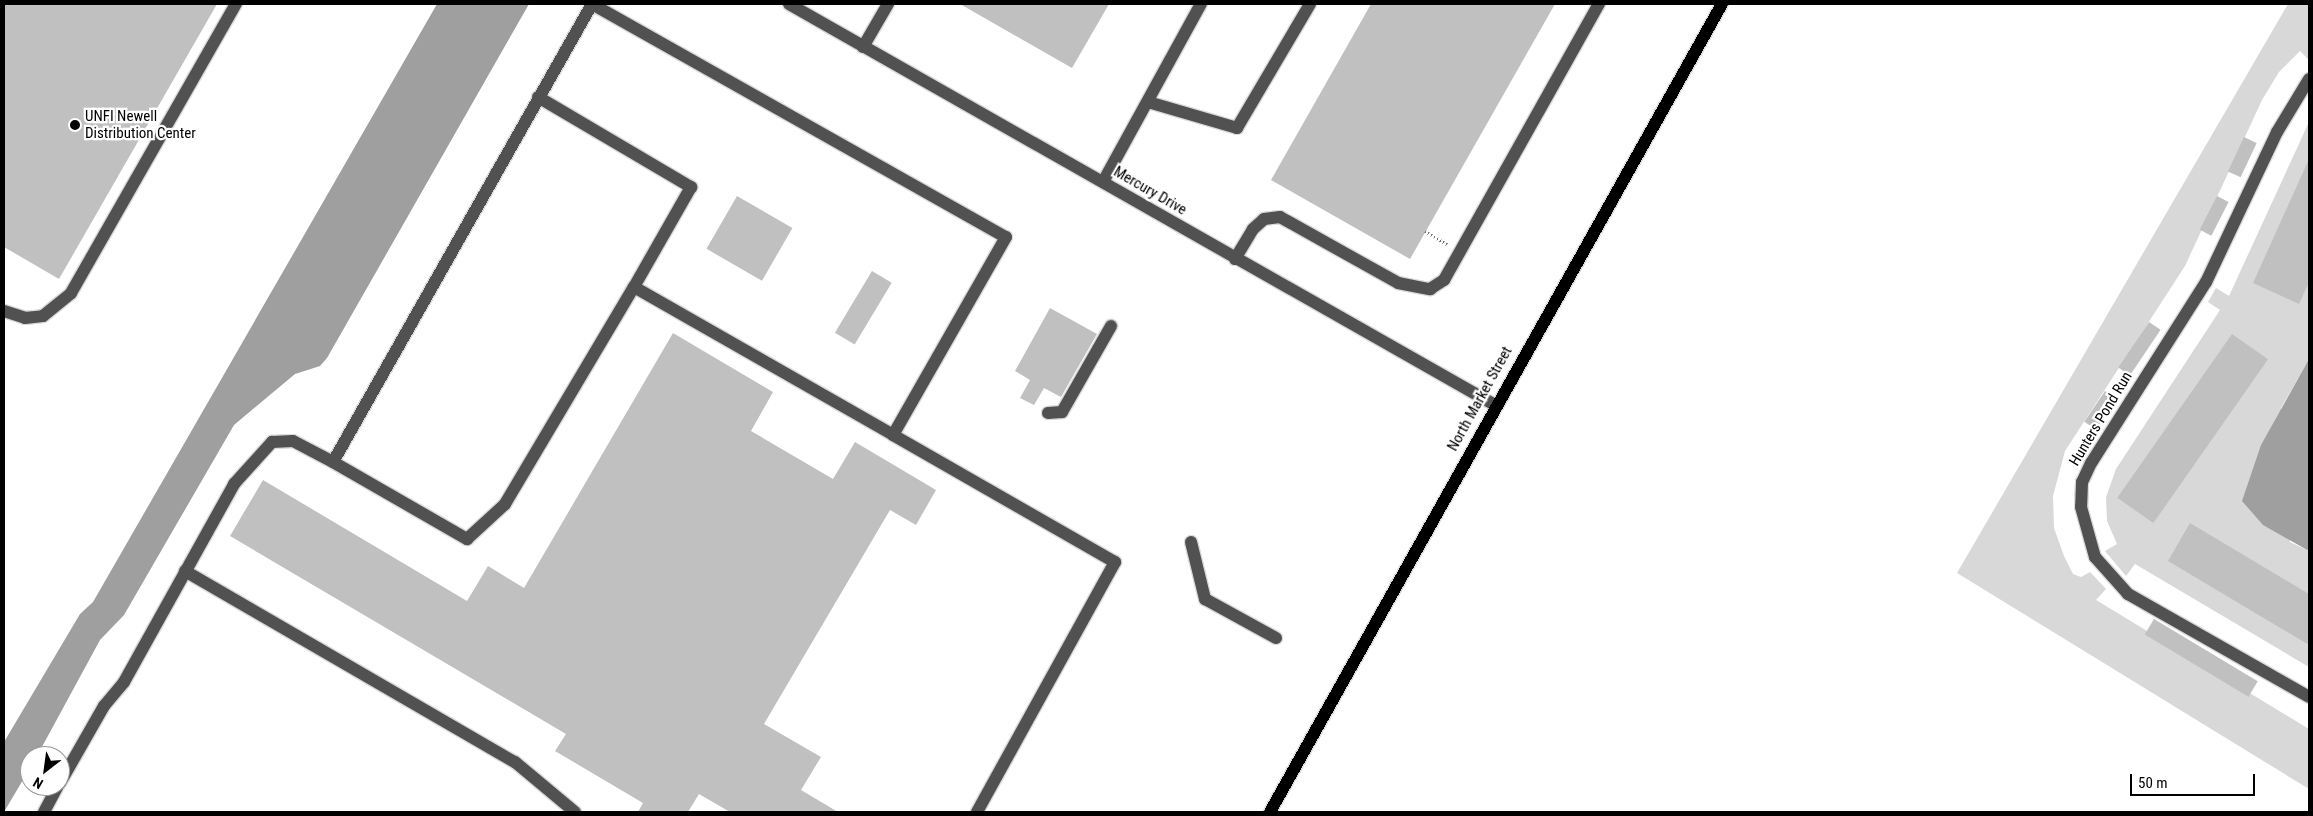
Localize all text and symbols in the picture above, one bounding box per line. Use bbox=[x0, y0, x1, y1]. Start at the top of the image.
place label: UNFI Newell Distribution Center bbox=[85, 107, 196, 142]
marker: UNFI Newell Distribution Center bbox=[69, 119, 81, 131]
street label: Mercury Drive bbox=[1110, 163, 1190, 219]
street label: North Market Street bbox=[1444, 344, 1516, 454]
street label: Hunters Pond Run bbox=[2066, 369, 2136, 469]
north arrow bbox=[20, 746, 70, 796]
scale bar bbox=[2133, 764, 2258, 796]
text: N bbox=[30, 774, 46, 792]
text: 50 m bbox=[2138, 774, 2168, 792]

